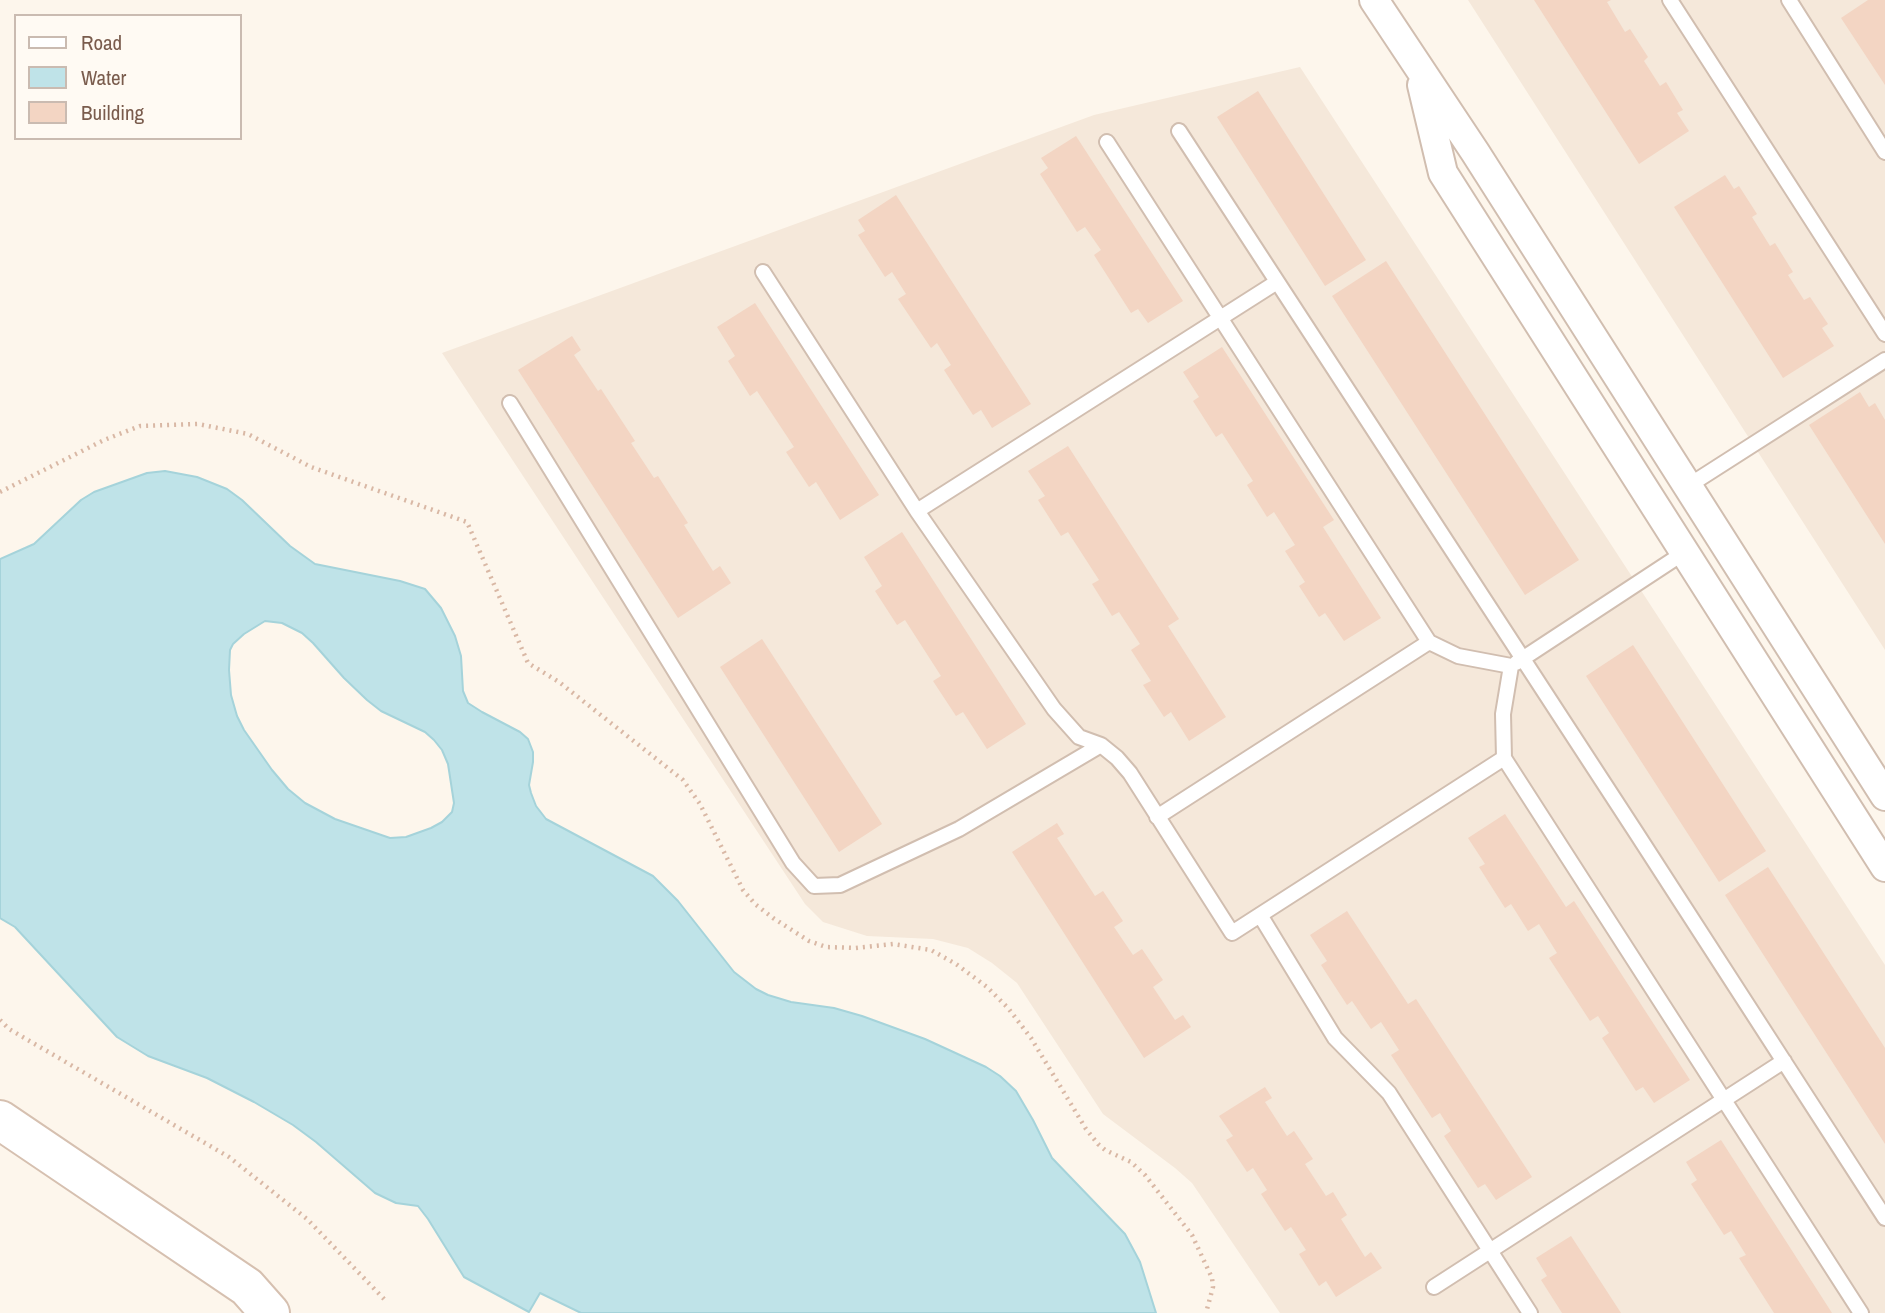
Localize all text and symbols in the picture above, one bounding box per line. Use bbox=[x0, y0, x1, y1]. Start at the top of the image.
legend bbox=[14, 14, 242, 140]
text: Road bbox=[81, 28, 122, 57]
text: Water bbox=[81, 63, 126, 92]
text: Building bbox=[81, 98, 144, 127]

